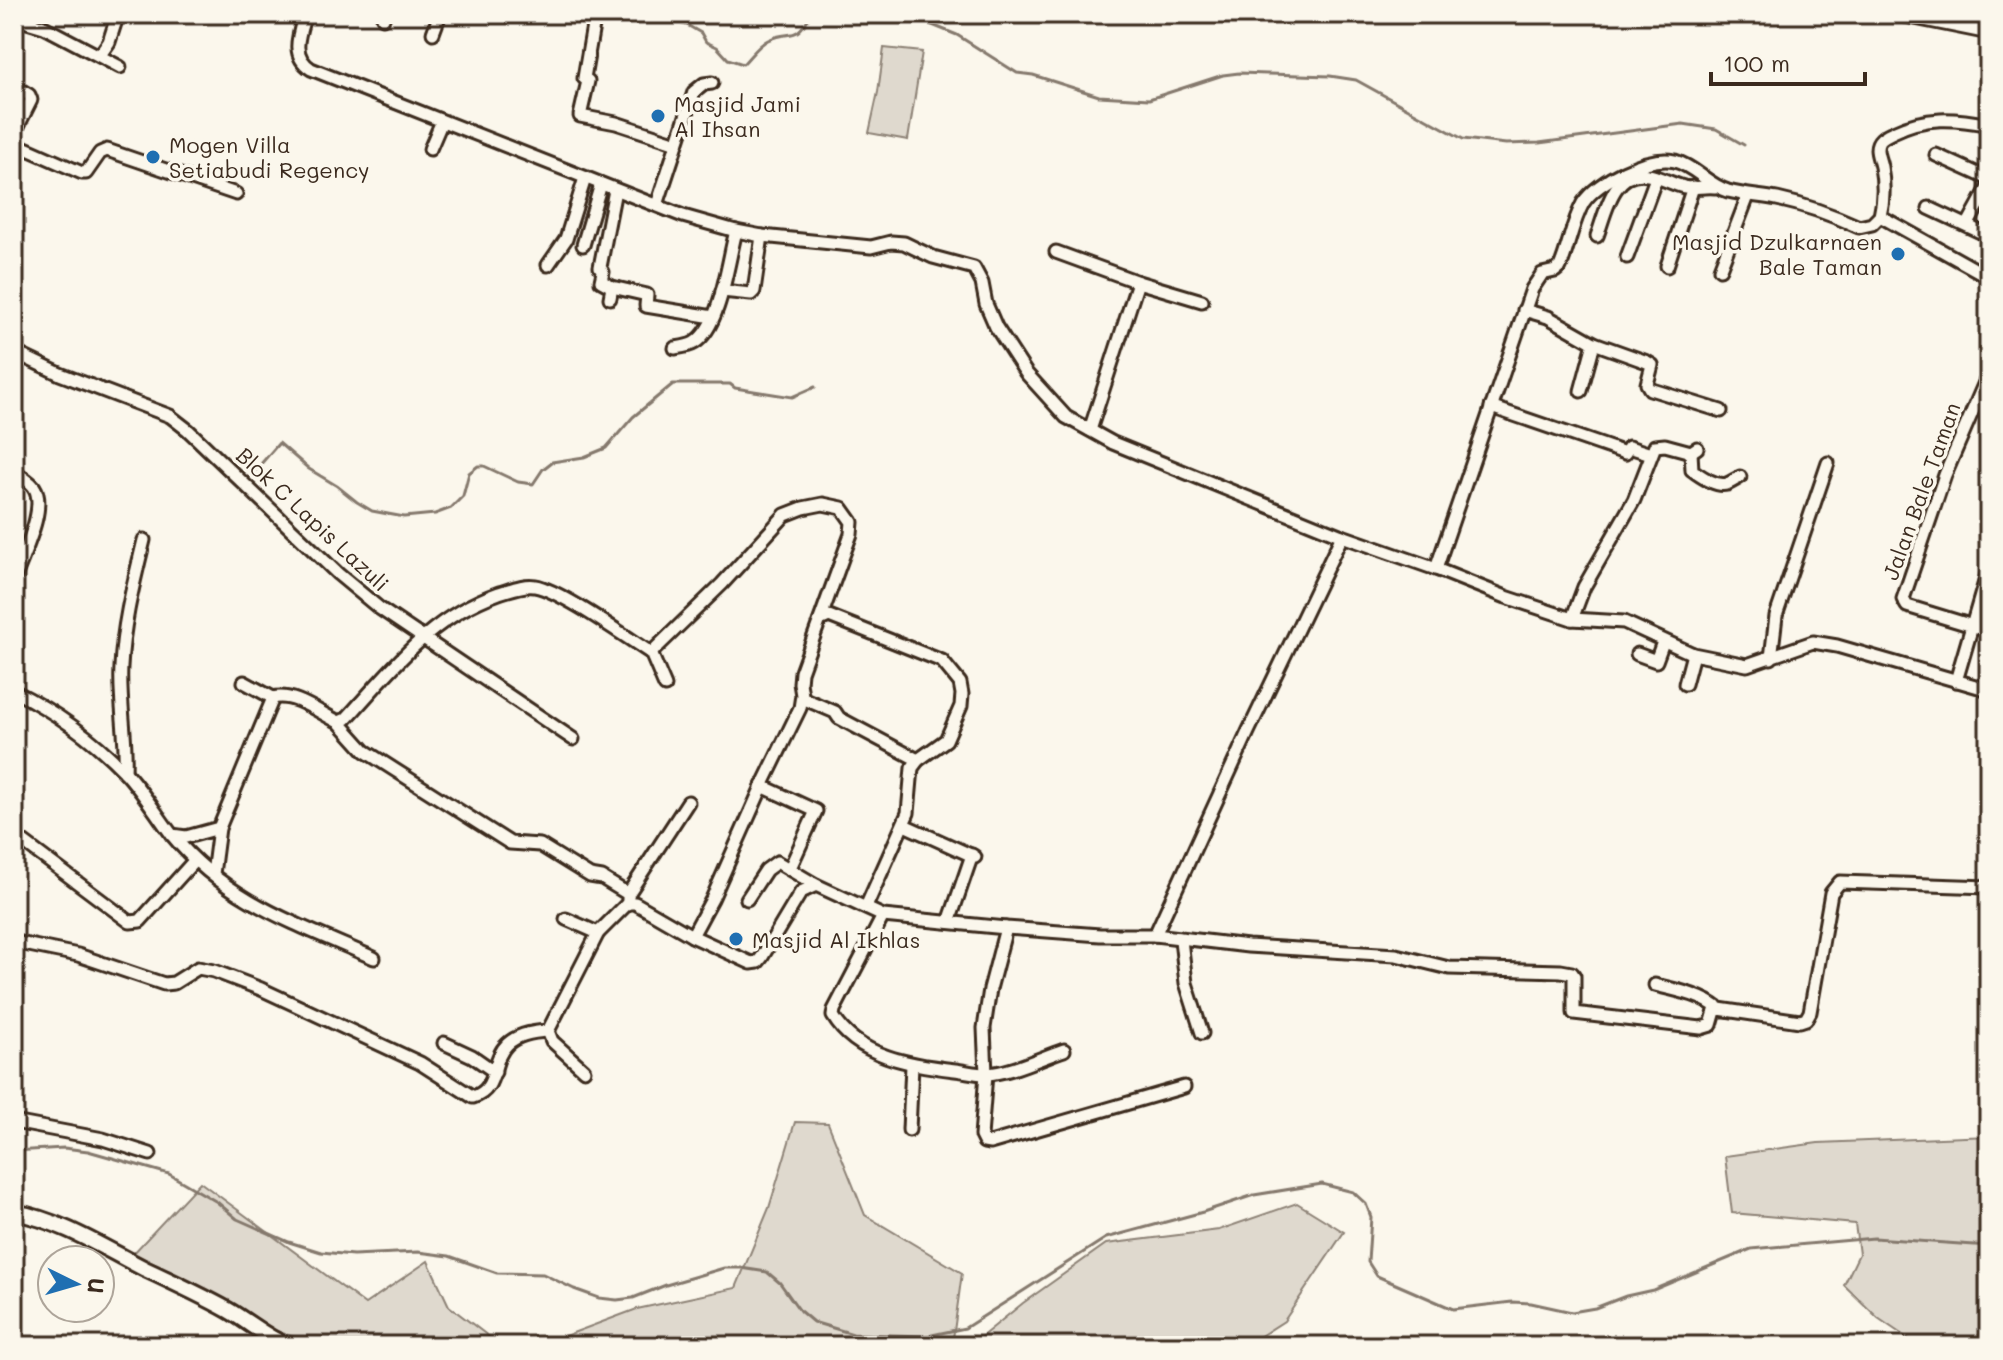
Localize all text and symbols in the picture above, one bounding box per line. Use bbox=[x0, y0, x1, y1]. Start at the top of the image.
scale bar bbox=[1711, 36, 1865, 86]
text: 100 m bbox=[1723, 47, 1790, 78]
place label: Masjid Jami Al Ihsan bbox=[674, 89, 801, 143]
marker: Masjid Jami Al Ihsan bbox=[649, 107, 667, 125]
place label: Mogen Villa Setiabudi Regency bbox=[169, 130, 370, 184]
marker: Mogen Villa Setiabudi Regency bbox=[144, 148, 162, 166]
place label: Masjid Dzulkarnaen Bale Taman bbox=[1672, 227, 1882, 281]
marker: Masjid Dzulkarnaen Bale Taman bbox=[1889, 245, 1907, 263]
street label: Jalan Bale Taman bbox=[1875, 398, 1967, 584]
street label: Blok C Lapis Lazuli bbox=[230, 441, 396, 597]
place label: Masjid Al Ikhlas bbox=[752, 925, 920, 954]
marker: Masjid Al Ikhlas bbox=[727, 930, 745, 948]
north arrow bbox=[36, 1244, 116, 1324]
text: U bbox=[81, 1277, 112, 1295]

